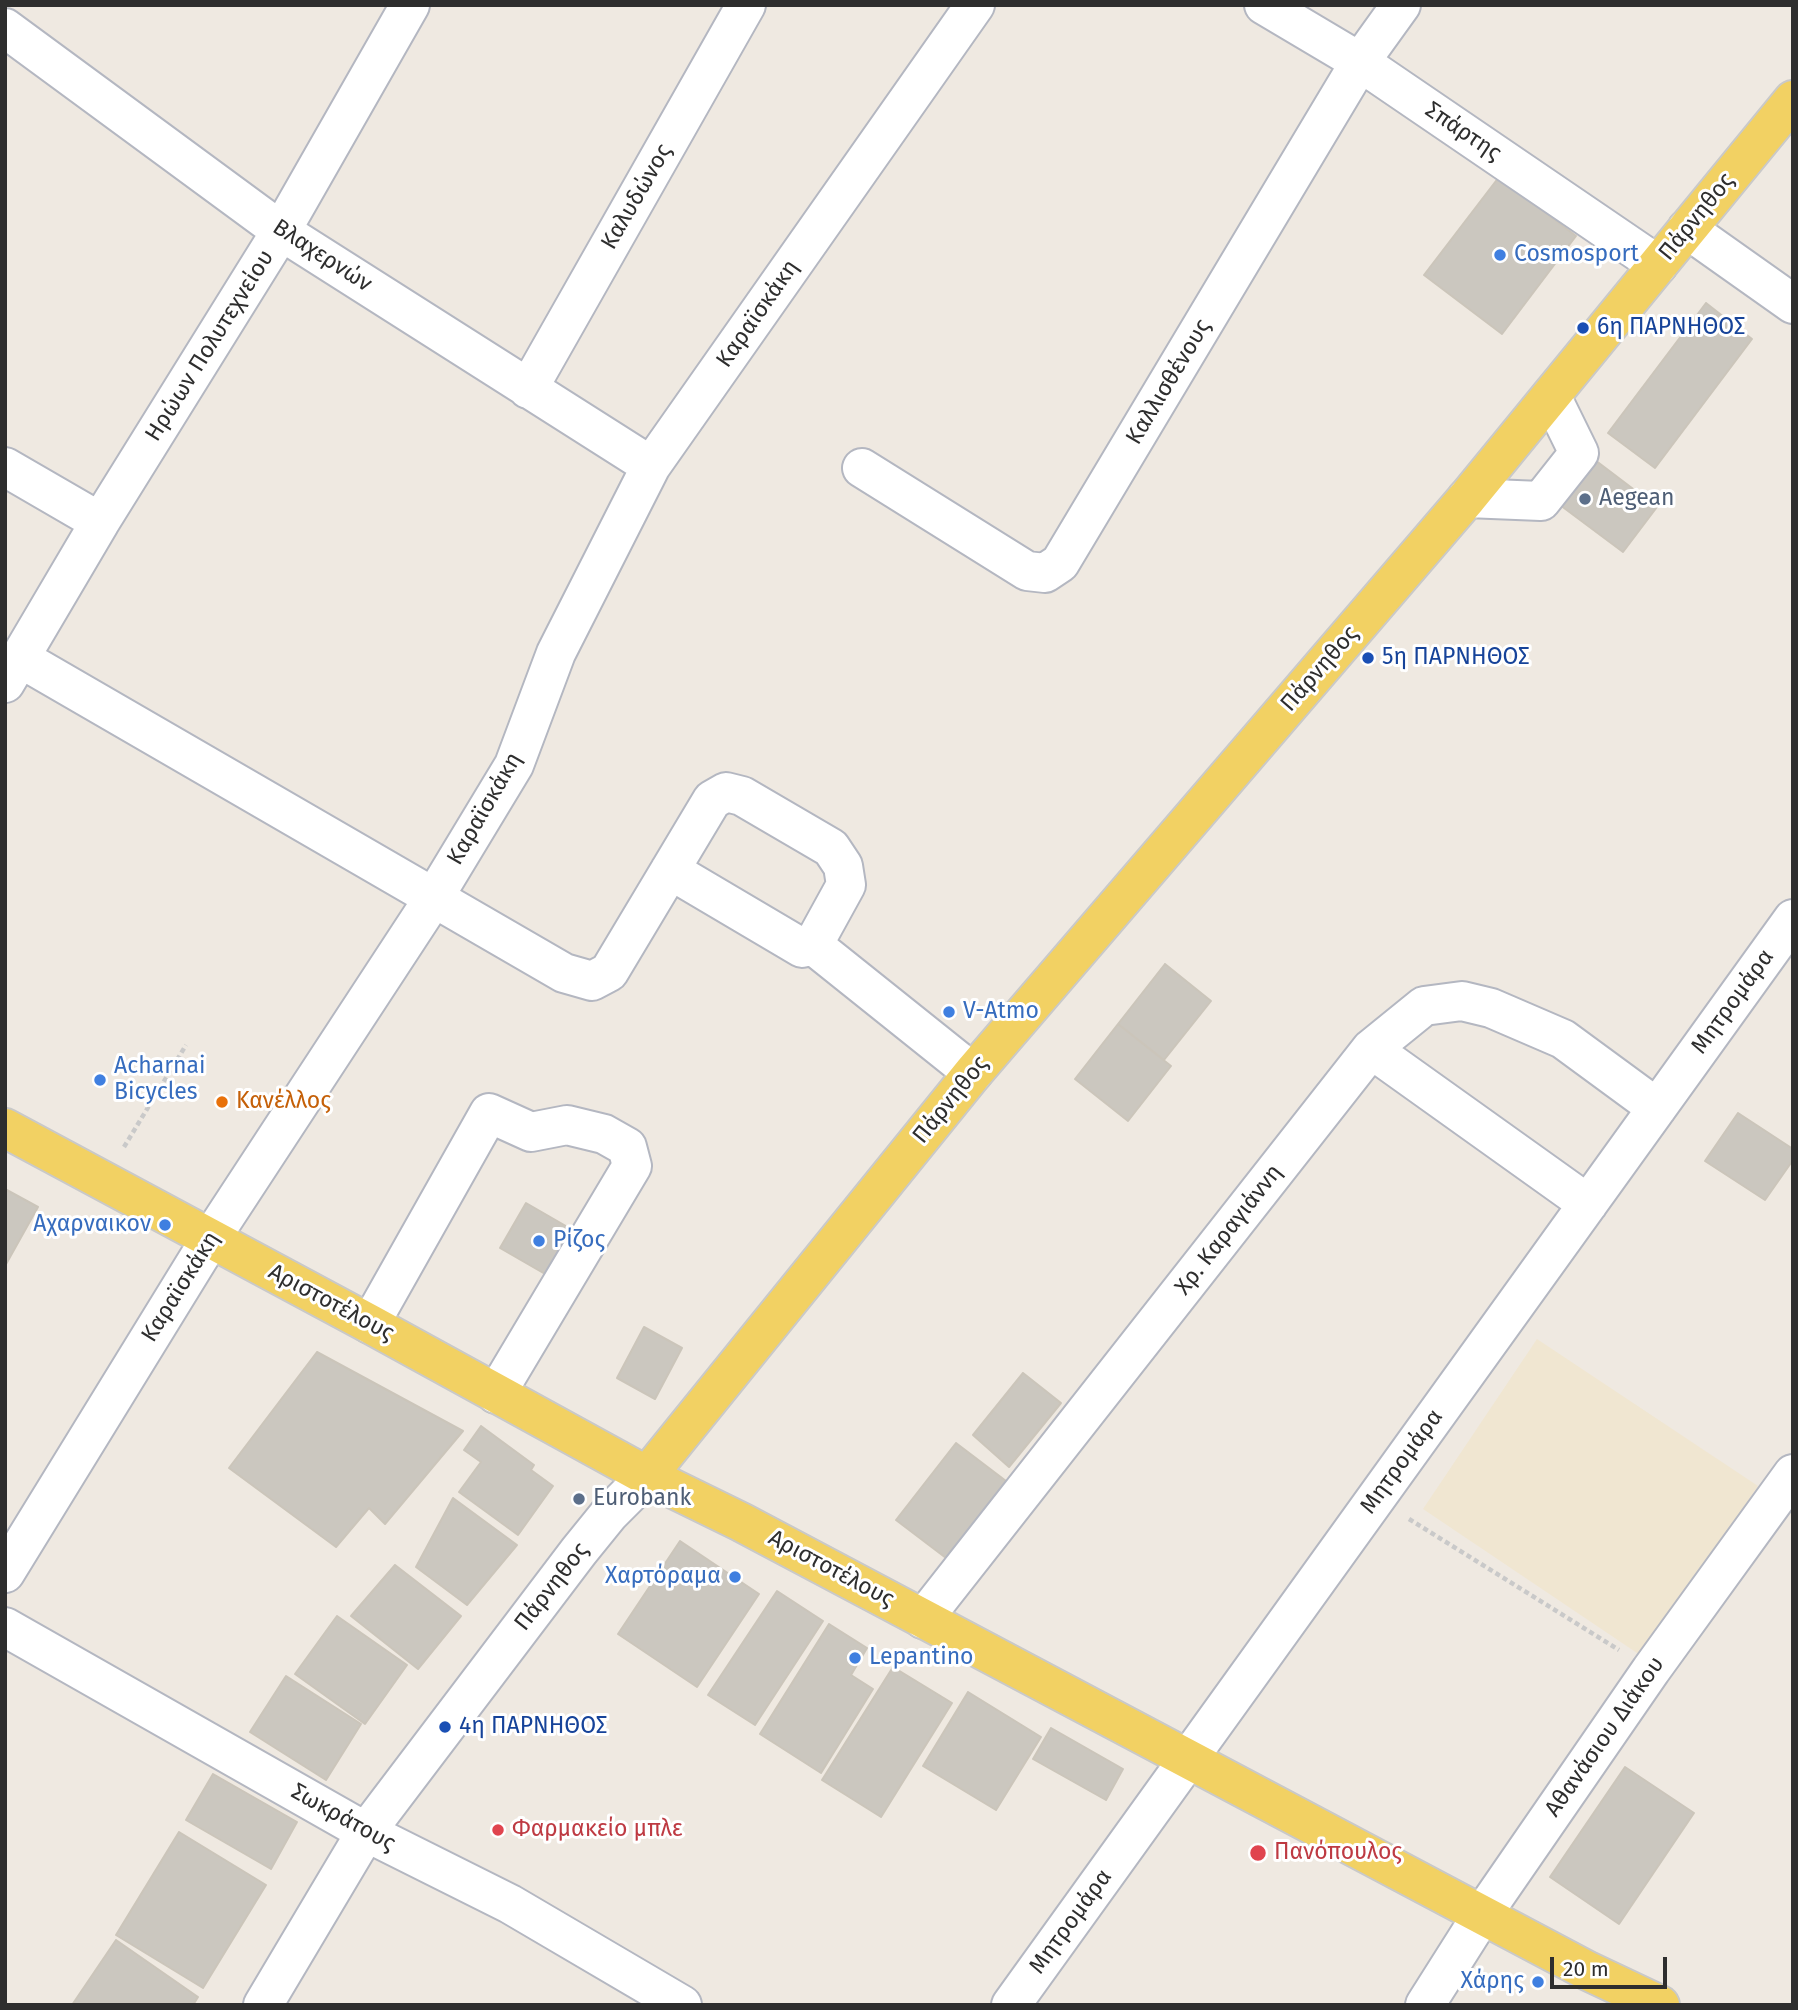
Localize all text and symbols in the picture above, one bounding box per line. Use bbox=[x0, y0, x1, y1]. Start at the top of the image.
street label: Σπάρτης bbox=[1420, 97, 1506, 167]
street label: Καλυδώνος bbox=[596, 139, 678, 255]
street label: Πάρνηθος bbox=[1653, 168, 1741, 266]
street label: Βλαχερνών bbox=[267, 214, 377, 298]
place label: Cosmosport bbox=[1514, 241, 1639, 269]
street label: Ηρώων Πολυτεχνείου bbox=[140, 245, 280, 447]
marker: Cosmosport bbox=[1492, 247, 1508, 263]
street label: Καραϊσκάκη bbox=[711, 255, 805, 373]
street label: Καλλισθένους bbox=[1121, 314, 1217, 450]
place label: 6η ΠΑΡΝΗΘΟΣ bbox=[1597, 314, 1745, 342]
marker: 6η ΠΑΡΝΗΘΟΣ bbox=[1575, 320, 1591, 336]
place label: Aegean bbox=[1599, 485, 1675, 513]
marker: Aegean bbox=[1577, 491, 1593, 507]
street label: Πάρνηθος bbox=[1275, 621, 1365, 717]
place label: 5η ΠΑΡΝΗΘΟΣ bbox=[1382, 644, 1530, 672]
marker: 5η ΠΑΡΝΗΘΟΣ bbox=[1360, 650, 1376, 666]
street label: Καραϊσκάκη bbox=[442, 748, 528, 870]
street label: Μητρομάρα bbox=[1686, 944, 1780, 1060]
place label: V-Atmo bbox=[963, 998, 1039, 1026]
marker: V-Atmo bbox=[941, 1004, 957, 1020]
street label: Πάρνηθος bbox=[907, 1051, 995, 1149]
place label: Acharnai Bicycles bbox=[114, 1053, 206, 1107]
marker: Acharnai Bicycles bbox=[92, 1072, 108, 1088]
place label: Κανέλλος bbox=[236, 1088, 331, 1116]
marker: Κανέλλος bbox=[214, 1094, 230, 1110]
street label: Χρ. Καραγιάννη bbox=[1169, 1159, 1289, 1301]
place label: Αχαρναικον bbox=[33, 1211, 151, 1239]
marker: Αχαρναικον bbox=[157, 1217, 173, 1233]
street label: Καραϊσκάκη bbox=[136, 1227, 226, 1347]
place label: Ρίζος bbox=[553, 1227, 605, 1255]
marker: Ρίζος bbox=[531, 1233, 547, 1249]
street label: Αριστοτέλους bbox=[263, 1258, 399, 1348]
street label: Μητρομάρα bbox=[1355, 1404, 1449, 1520]
place label: Eurobank bbox=[593, 1485, 691, 1513]
marker: Eurobank bbox=[571, 1491, 587, 1507]
street label: Αριστοτέλους bbox=[763, 1524, 899, 1614]
street label: Πάρνηθος bbox=[509, 1537, 595, 1637]
place label: Χαρτόραμα bbox=[605, 1563, 721, 1591]
marker: Χαρτόραμα bbox=[727, 1569, 743, 1585]
place label: Lepantino bbox=[869, 1644, 974, 1672]
marker: Lepantino bbox=[847, 1650, 863, 1666]
street label: Αθανάσιου Διάκου bbox=[1539, 1652, 1671, 1822]
place label: 4η ΠΑΡΝΗΘΟΣ bbox=[459, 1713, 607, 1741]
marker: 4η ΠΑΡΝΗΘΟΣ bbox=[437, 1719, 453, 1735]
street label: Σωκράτους bbox=[286, 1778, 400, 1858]
place label: Φαρμακείο μπλε bbox=[512, 1816, 683, 1844]
marker: Φαρμακείο μπλε bbox=[490, 1822, 506, 1838]
place label: Πανόπουλος bbox=[1274, 1839, 1402, 1867]
marker: Πανόπουλος bbox=[1248, 1843, 1268, 1863]
street label: Μητρομάρα bbox=[1024, 1864, 1118, 1980]
scale bar bbox=[1553, 1944, 1670, 1988]
text: 20 m bbox=[1563, 1956, 1609, 1982]
place label: Χάρης bbox=[1461, 1968, 1524, 1996]
marker: Χάρης bbox=[1530, 1974, 1546, 1990]

